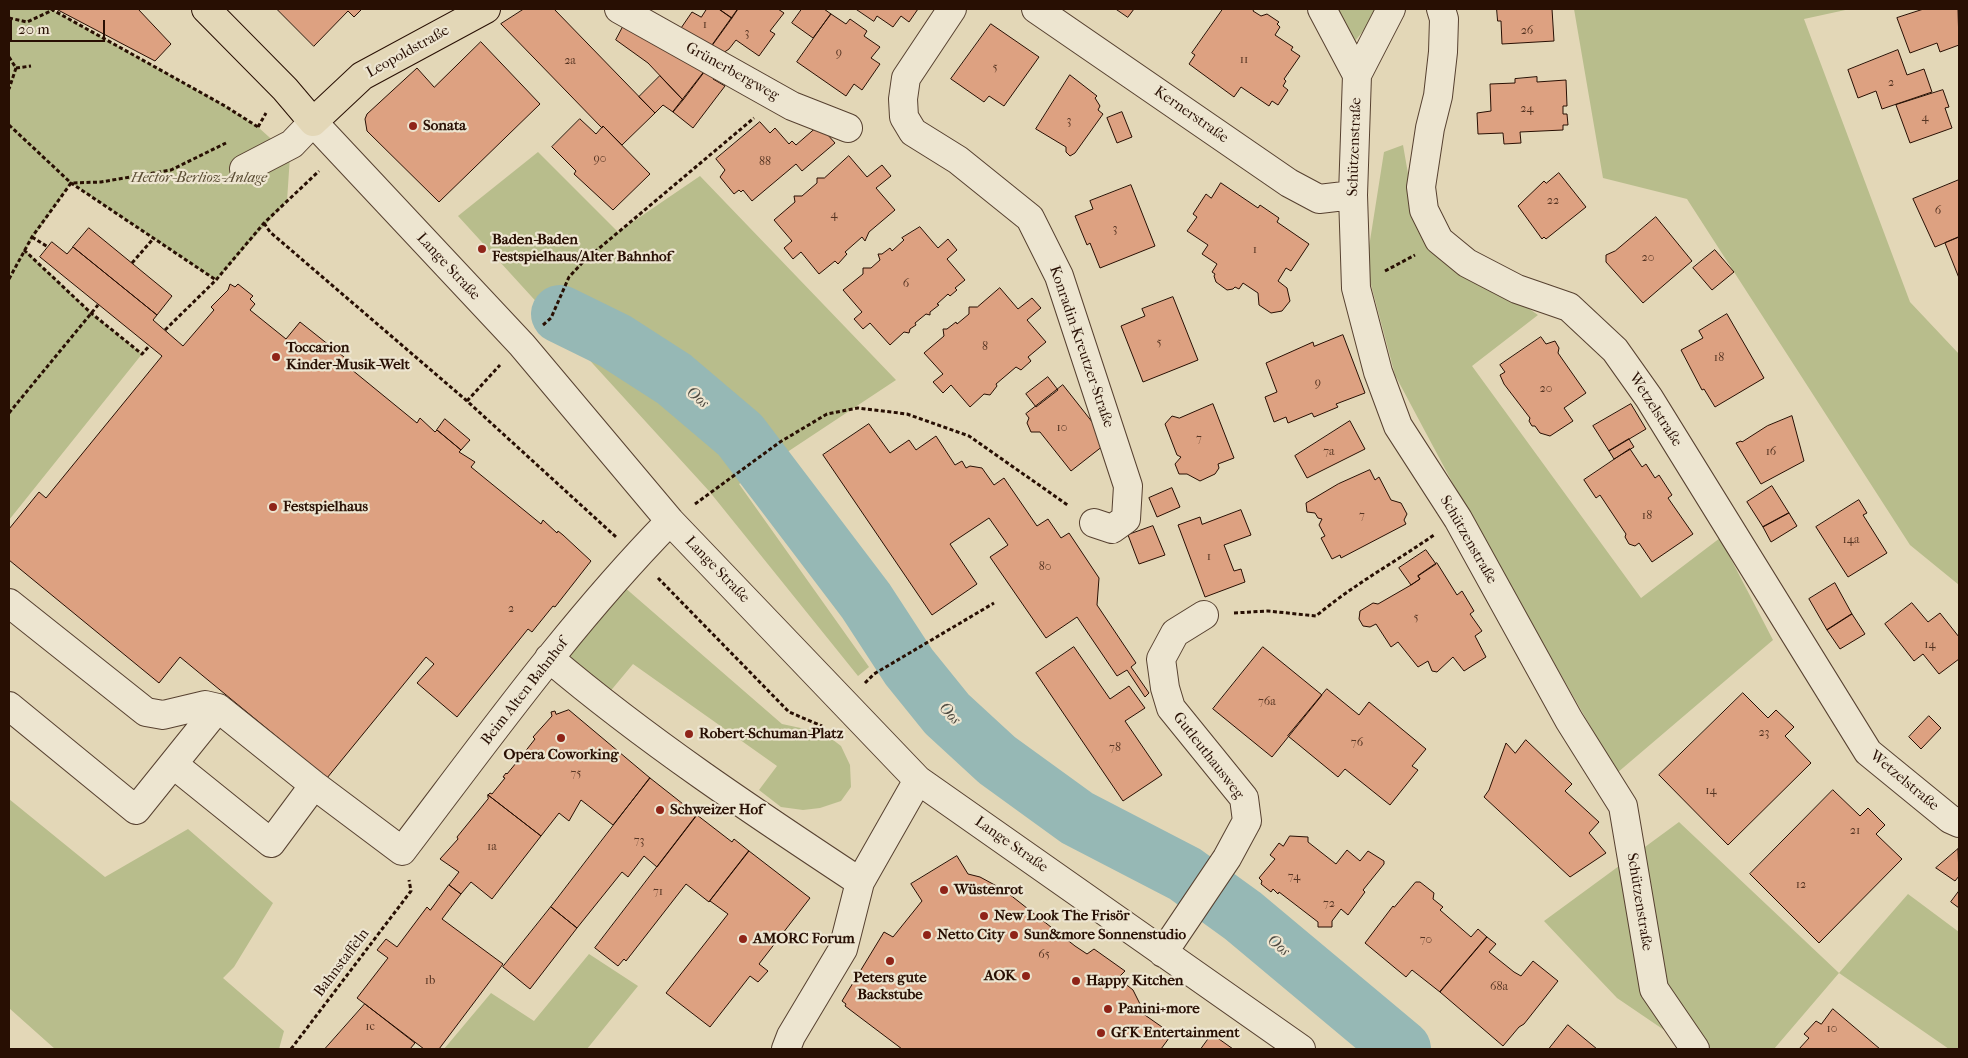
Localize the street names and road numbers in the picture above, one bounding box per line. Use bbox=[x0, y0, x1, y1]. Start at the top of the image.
street label: Leopoldstraße bbox=[363, 22, 453, 82]
street label: Grünerbergweg bbox=[682, 39, 782, 105]
street label: Kernerstraße bbox=[1150, 83, 1232, 147]
street label: Schützenstraße bbox=[1344, 97, 1366, 197]
street label: Lange Straße bbox=[412, 230, 484, 304]
street label: Konradin-Kreutzer-Straße bbox=[1045, 264, 1117, 430]
street label: Wetzelstraße bbox=[1624, 370, 1686, 450]
street label: Schützenstraße bbox=[1435, 493, 1501, 587]
street label: Lange Straße bbox=[681, 533, 753, 607]
street label: Beim Alten Bahnhof bbox=[478, 635, 572, 749]
street label: Gutleuthausweg bbox=[1169, 709, 1247, 803]
street label: Wetzelstraße bbox=[1866, 747, 1942, 815]
street label: Lange Straße bbox=[971, 813, 1051, 877]
street label: Schützenstraße bbox=[1622, 852, 1656, 952]
street label: Bahnstaffeln bbox=[311, 925, 373, 1001]

